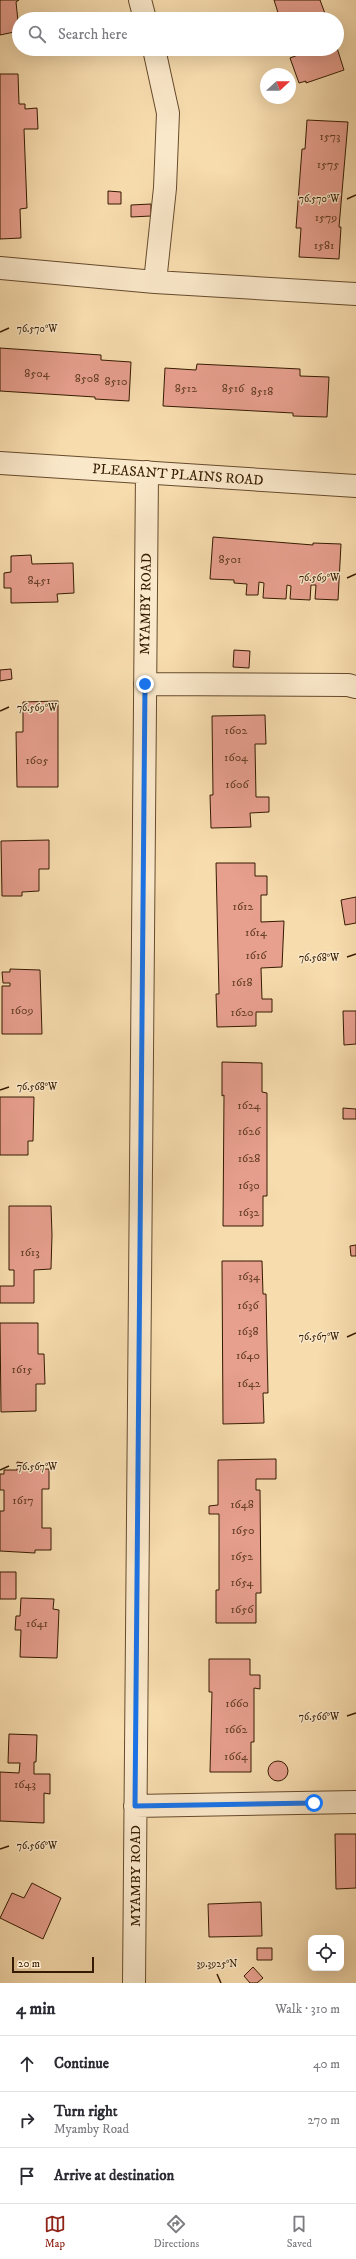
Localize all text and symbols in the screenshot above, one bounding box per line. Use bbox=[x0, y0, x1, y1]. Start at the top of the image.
search box bbox=[12, 12, 344, 56]
icon: search bbox=[26, 23, 48, 45]
text: Search here bbox=[58, 25, 127, 44]
north arrow bbox=[260, 68, 296, 104]
house number: 1573 bbox=[319, 129, 341, 144]
house number: 1575 bbox=[317, 157, 339, 172]
text: 76.570°W bbox=[299, 193, 340, 205]
house number: 1579 bbox=[315, 210, 337, 225]
house number: 1581 bbox=[314, 238, 334, 253]
text: 76.570°W bbox=[17, 323, 58, 335]
house number: 8504 bbox=[24, 366, 51, 381]
house number: 8508 bbox=[75, 371, 99, 386]
house number: 8510 bbox=[105, 374, 127, 389]
house number: 8512 bbox=[175, 381, 197, 396]
house number: 8516 bbox=[222, 381, 245, 396]
house number: 8518 bbox=[251, 384, 273, 399]
street label: PLEASANT PLAINS ROAD bbox=[92, 460, 264, 490]
house number: 8501 bbox=[219, 552, 241, 567]
street label: MYAMBY ROAD bbox=[136, 553, 156, 655]
text: 76.569°W bbox=[299, 572, 340, 584]
house number: 8451 bbox=[27, 573, 51, 588]
route end bbox=[136, 675, 154, 693]
text: 76.569°W bbox=[17, 702, 58, 714]
house number: 1602 bbox=[225, 723, 248, 738]
house number: 1604 bbox=[224, 750, 249, 765]
house number: 1605 bbox=[25, 753, 49, 768]
house number: 1606 bbox=[225, 777, 249, 792]
house number: 1612 bbox=[233, 899, 254, 914]
house number: 1614 bbox=[245, 925, 268, 940]
house number: 1616 bbox=[245, 948, 267, 963]
text: 76.568°W bbox=[299, 952, 340, 964]
house number: 1618 bbox=[232, 975, 252, 990]
house number: 1609 bbox=[10, 1003, 34, 1018]
house number: 1620 bbox=[231, 1005, 253, 1020]
text: 76.568°W bbox=[17, 1081, 58, 1093]
house number: 1624 bbox=[237, 1098, 262, 1113]
house number: 1626 bbox=[238, 1124, 261, 1139]
house number: 1628 bbox=[238, 1151, 260, 1166]
house number: 1630 bbox=[238, 1178, 260, 1193]
house number: 1632 bbox=[239, 1205, 260, 1220]
house number: 1613 bbox=[20, 1245, 40, 1260]
house number: 1634 bbox=[238, 1269, 261, 1284]
house number: 1636 bbox=[237, 1298, 259, 1313]
house number: 1638 bbox=[237, 1324, 259, 1339]
text: 76.567°W bbox=[299, 1331, 340, 1343]
house number: 1640 bbox=[236, 1348, 260, 1363]
house number: 1615 bbox=[12, 1362, 32, 1377]
house number: 1642 bbox=[237, 1376, 261, 1391]
text: 76.567°W bbox=[17, 1461, 58, 1473]
house number: 1617 bbox=[12, 1493, 34, 1508]
house number: 1648 bbox=[230, 1497, 254, 1512]
house number: 1650 bbox=[231, 1523, 255, 1538]
house number: 1652 bbox=[231, 1549, 253, 1564]
house number: 1654 bbox=[231, 1575, 255, 1590]
house number: 1656 bbox=[231, 1602, 254, 1617]
house number: 1641 bbox=[26, 1616, 48, 1631]
house number: 1660 bbox=[225, 1696, 249, 1711]
text: 76.566°W bbox=[299, 1711, 340, 1723]
house number: 1662 bbox=[225, 1722, 247, 1737]
house number: 1664 bbox=[224, 1749, 249, 1764]
house number: 1643 bbox=[14, 1777, 36, 1792]
route start bbox=[305, 1794, 323, 1812]
street label: MYAMBY ROAD bbox=[127, 1825, 145, 1927]
text: 76.566°W bbox=[17, 1840, 58, 1852]
map controls bbox=[308, 1935, 344, 1971]
button: locate bbox=[308, 1935, 344, 1971]
scale bar bbox=[12, 1955, 94, 1974]
text: 20 m bbox=[18, 1957, 40, 1971]
text: 39.3925°N bbox=[196, 1958, 238, 1970]
text: 4 min bbox=[16, 1998, 55, 2020]
text: Walk · 310 m bbox=[275, 2001, 340, 2017]
icon: ahead bbox=[16, 2053, 38, 2075]
text: Continue bbox=[54, 2054, 109, 2073]
text: 40 m bbox=[313, 2056, 340, 2072]
text: Turn right bbox=[54, 2102, 117, 2121]
icon: right bbox=[16, 2109, 38, 2131]
text: 270 m bbox=[308, 2112, 340, 2128]
text: Myamby Road bbox=[54, 2121, 129, 2137]
icon: arrive bbox=[16, 2165, 38, 2187]
text: Arrive at destination bbox=[54, 2166, 174, 2185]
tab: Map bbox=[44, 2213, 66, 2251]
tab: Directions bbox=[154, 2213, 199, 2251]
tab: Saved bbox=[287, 2213, 312, 2251]

